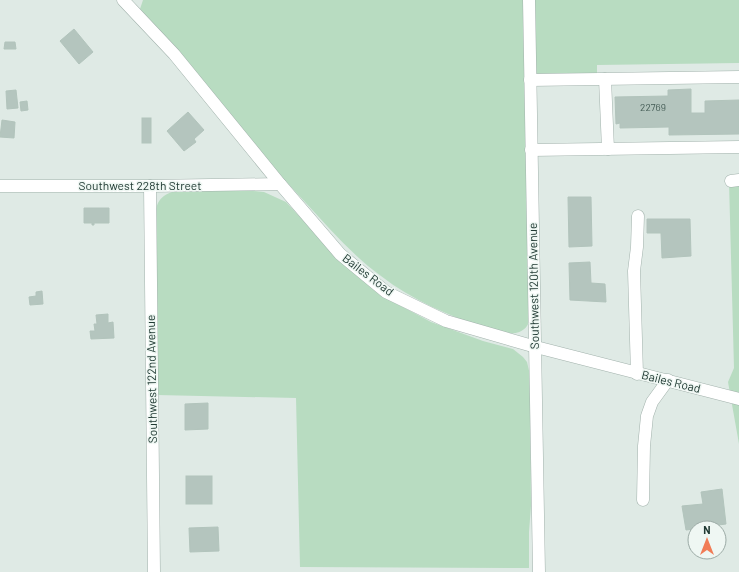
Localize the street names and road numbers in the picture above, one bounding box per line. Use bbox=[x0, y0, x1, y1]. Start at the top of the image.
street label: Southwest 228th Street bbox=[78, 178, 202, 192]
street label: Southwest 120th Avenue bbox=[525, 223, 541, 350]
street label: Bailes Road bbox=[340, 250, 397, 298]
street label: Southwest 122nd Avenue bbox=[143, 315, 159, 443]
street label: Bailes Road bbox=[640, 367, 702, 395]

